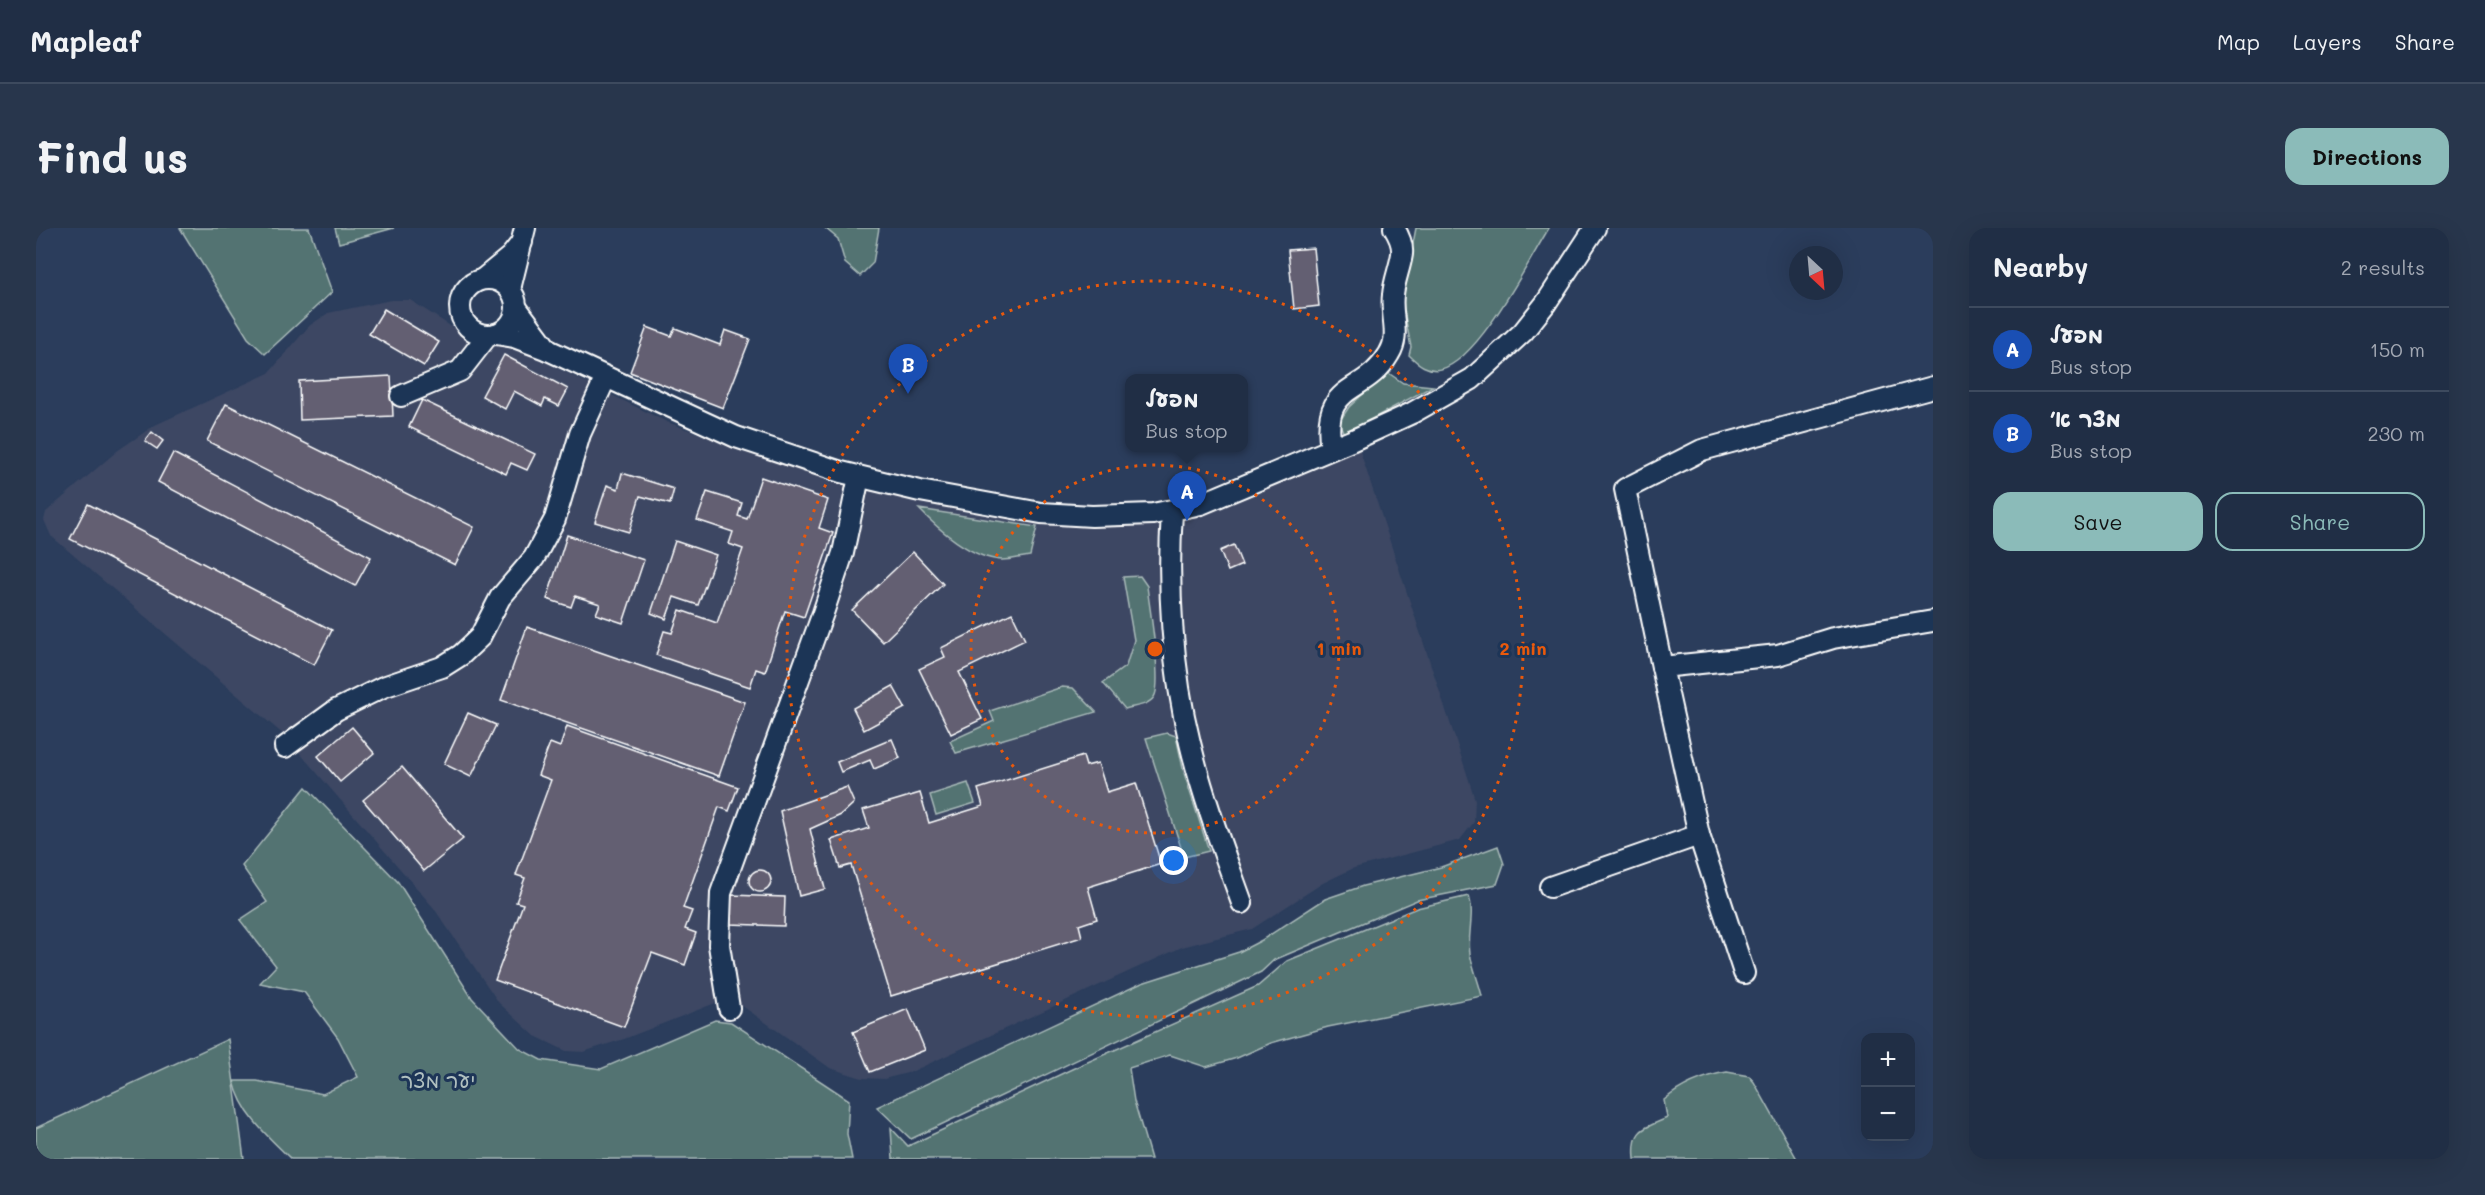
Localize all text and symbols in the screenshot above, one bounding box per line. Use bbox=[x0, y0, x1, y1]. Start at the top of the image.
text: Mapleaf bbox=[30, 23, 141, 59]
text: Map bbox=[2217, 28, 2260, 55]
text: Layers bbox=[2293, 28, 2362, 55]
text: Share bbox=[2395, 28, 2455, 55]
button: Directions bbox=[2285, 128, 2449, 185]
text: Find us bbox=[36, 129, 188, 184]
north arrow bbox=[1789, 246, 1843, 300]
text: Nearby bbox=[1993, 250, 2088, 284]
text: 2 results bbox=[2341, 254, 2425, 280]
text: מפעל bbox=[2050, 320, 2103, 349]
text: A bbox=[2006, 336, 2019, 362]
text: 150 m bbox=[2370, 336, 2425, 362]
pin: B bbox=[888, 344, 928, 394]
text: Bus stop bbox=[2050, 353, 2132, 379]
popup bbox=[1125, 374, 1248, 452]
text: מפעל bbox=[1145, 384, 1199, 413]
text: מצר א׳ bbox=[2050, 404, 2121, 433]
text: Bus stop bbox=[1145, 417, 1228, 443]
text: B bbox=[2006, 420, 2019, 446]
text: 230 m bbox=[2367, 420, 2425, 446]
text: Bus stop bbox=[2050, 437, 2132, 463]
pin: A bbox=[1168, 472, 1206, 521]
button: Save bbox=[1993, 492, 2203, 551]
button: Share bbox=[2215, 492, 2425, 551]
text: 1 min bbox=[1316, 636, 1362, 660]
text: 2 min bbox=[1499, 636, 1547, 660]
centre of rings bbox=[1145, 639, 1165, 659]
your location bbox=[1159, 846, 1188, 875]
map controls bbox=[1861, 1033, 1915, 1141]
button: + bbox=[1861, 1033, 1915, 1087]
park label: יער מצר bbox=[401, 1066, 475, 1093]
button: − bbox=[1861, 1087, 1915, 1141]

